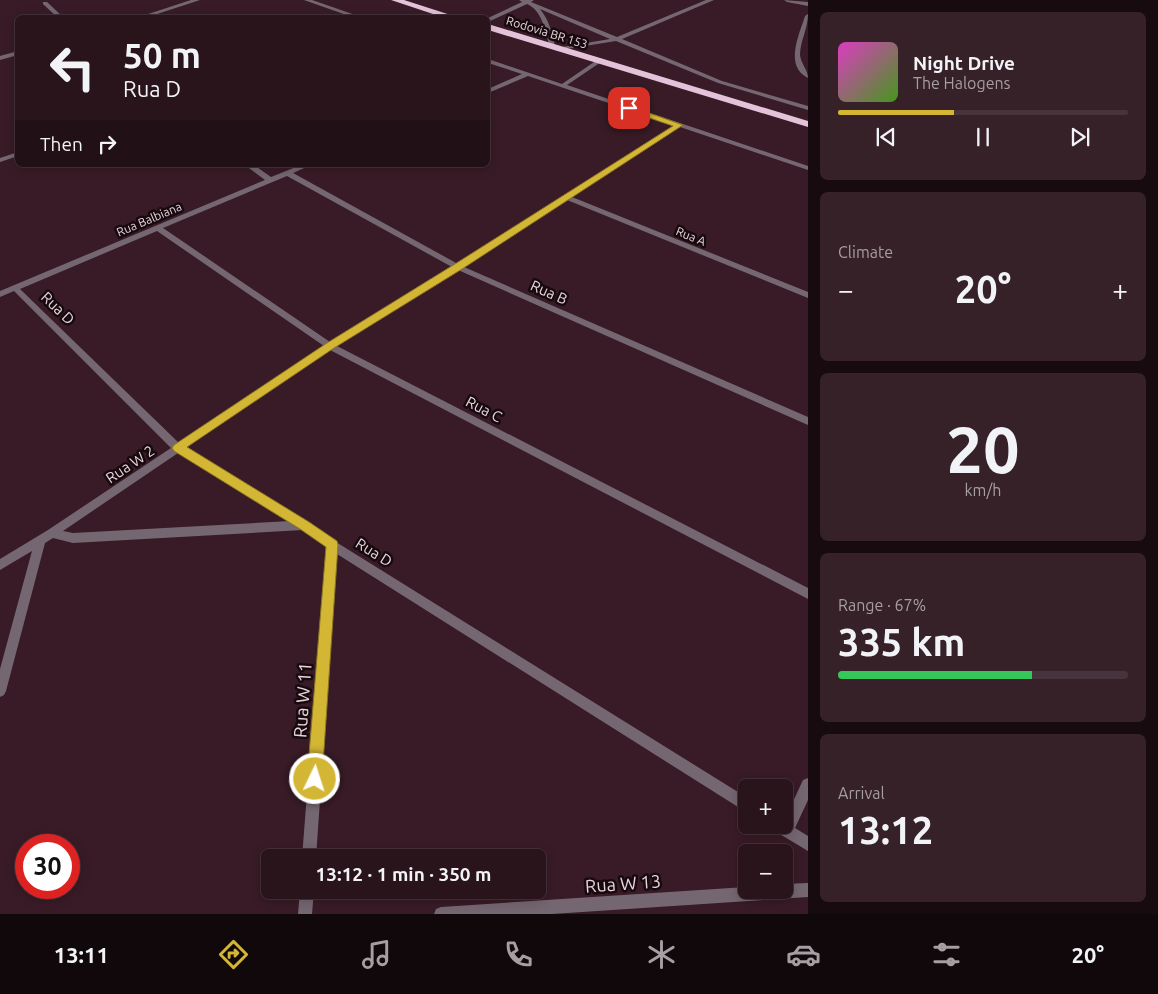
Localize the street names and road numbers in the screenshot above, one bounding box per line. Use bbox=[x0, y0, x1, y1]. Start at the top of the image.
street label: Rodovia BR 153 bbox=[505, 13, 589, 51]
street label: Rua Balbiana bbox=[115, 199, 183, 239]
street label: Rua A bbox=[674, 224, 708, 248]
street label: Rua B bbox=[528, 276, 570, 308]
street label: Rua D bbox=[38, 288, 78, 328]
street label: Rua C bbox=[463, 393, 505, 425]
street label: Rua W 2 bbox=[103, 442, 157, 486]
street label: Rua D bbox=[353, 534, 395, 570]
street label: Rua W 11 bbox=[289, 661, 315, 739]
street label: Rua W 13 bbox=[584, 870, 662, 896]

